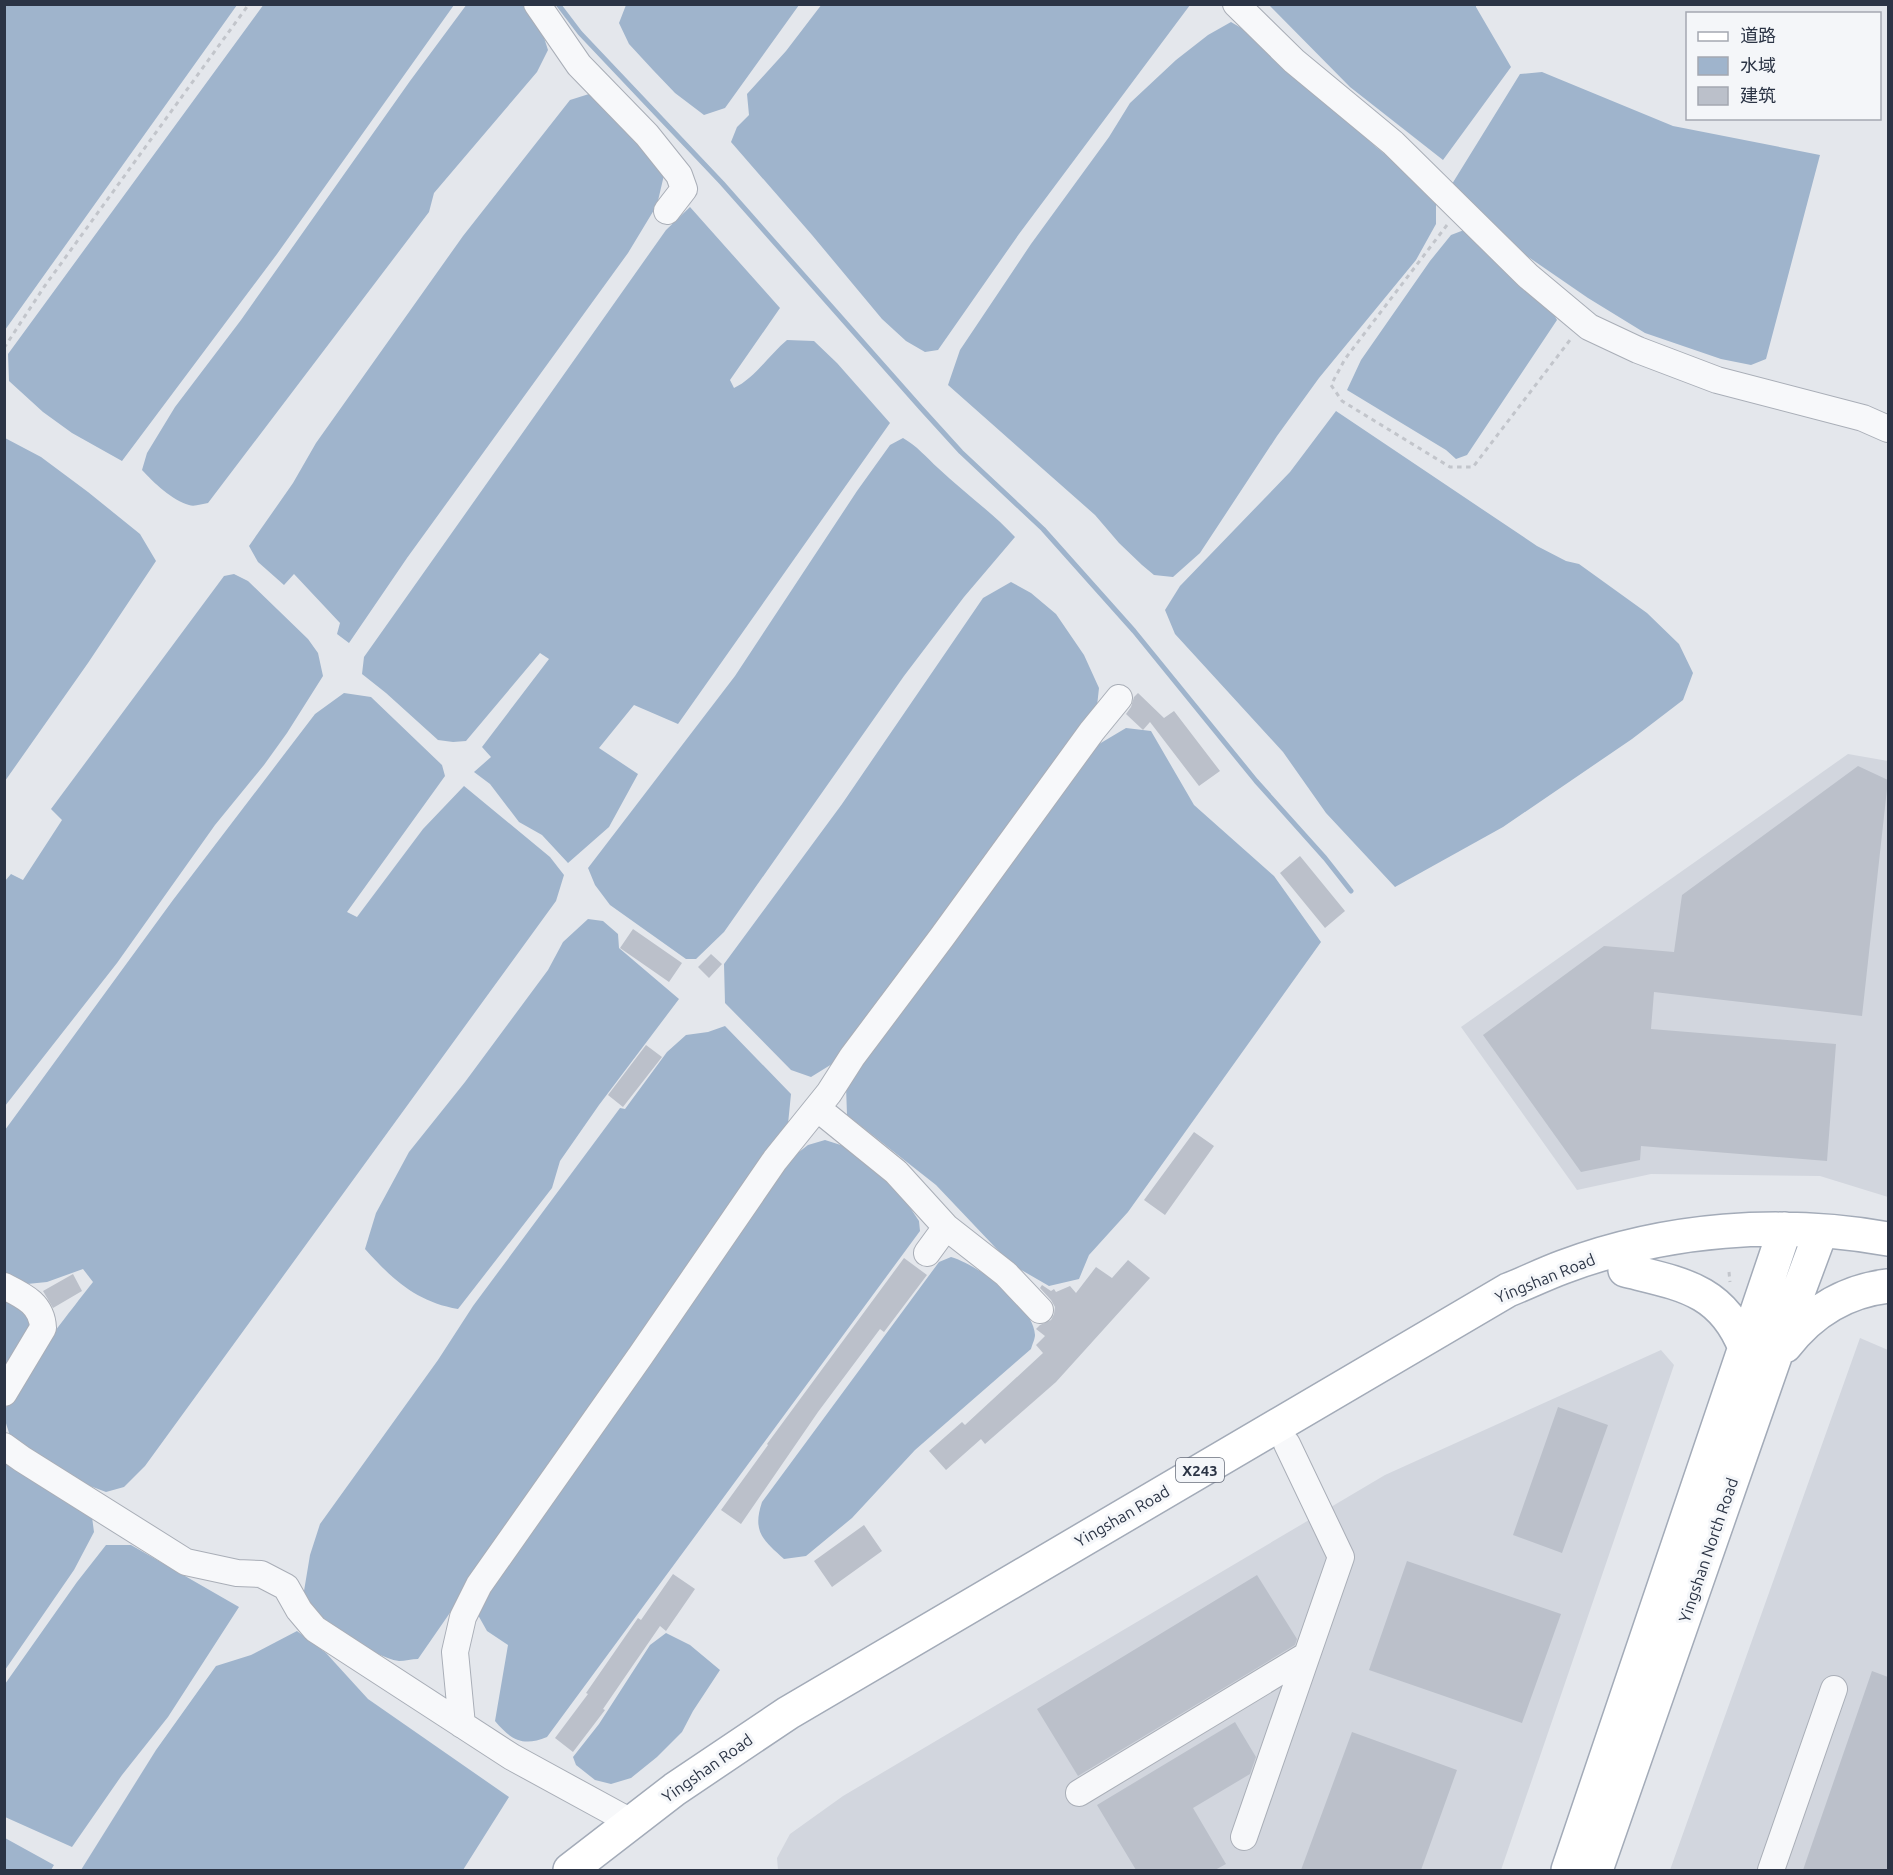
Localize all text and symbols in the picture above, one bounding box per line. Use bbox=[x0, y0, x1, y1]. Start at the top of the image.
legend bbox=[1686, 12, 1881, 120]
text: 道路 bbox=[1740, 25, 1776, 45]
text: 水域 bbox=[1740, 55, 1776, 75]
text: 建筑 bbox=[1740, 85, 1776, 105]
street label: Yingshan Road bbox=[1492, 1250, 1598, 1306]
road number: X243 bbox=[1176, 1458, 1224, 1482]
street label: Yingshan North Road bbox=[1675, 1475, 1741, 1625]
street label: Yingshan Road bbox=[1072, 1482, 1172, 1550]
street label: Yingshan Road bbox=[658, 1730, 756, 1806]

